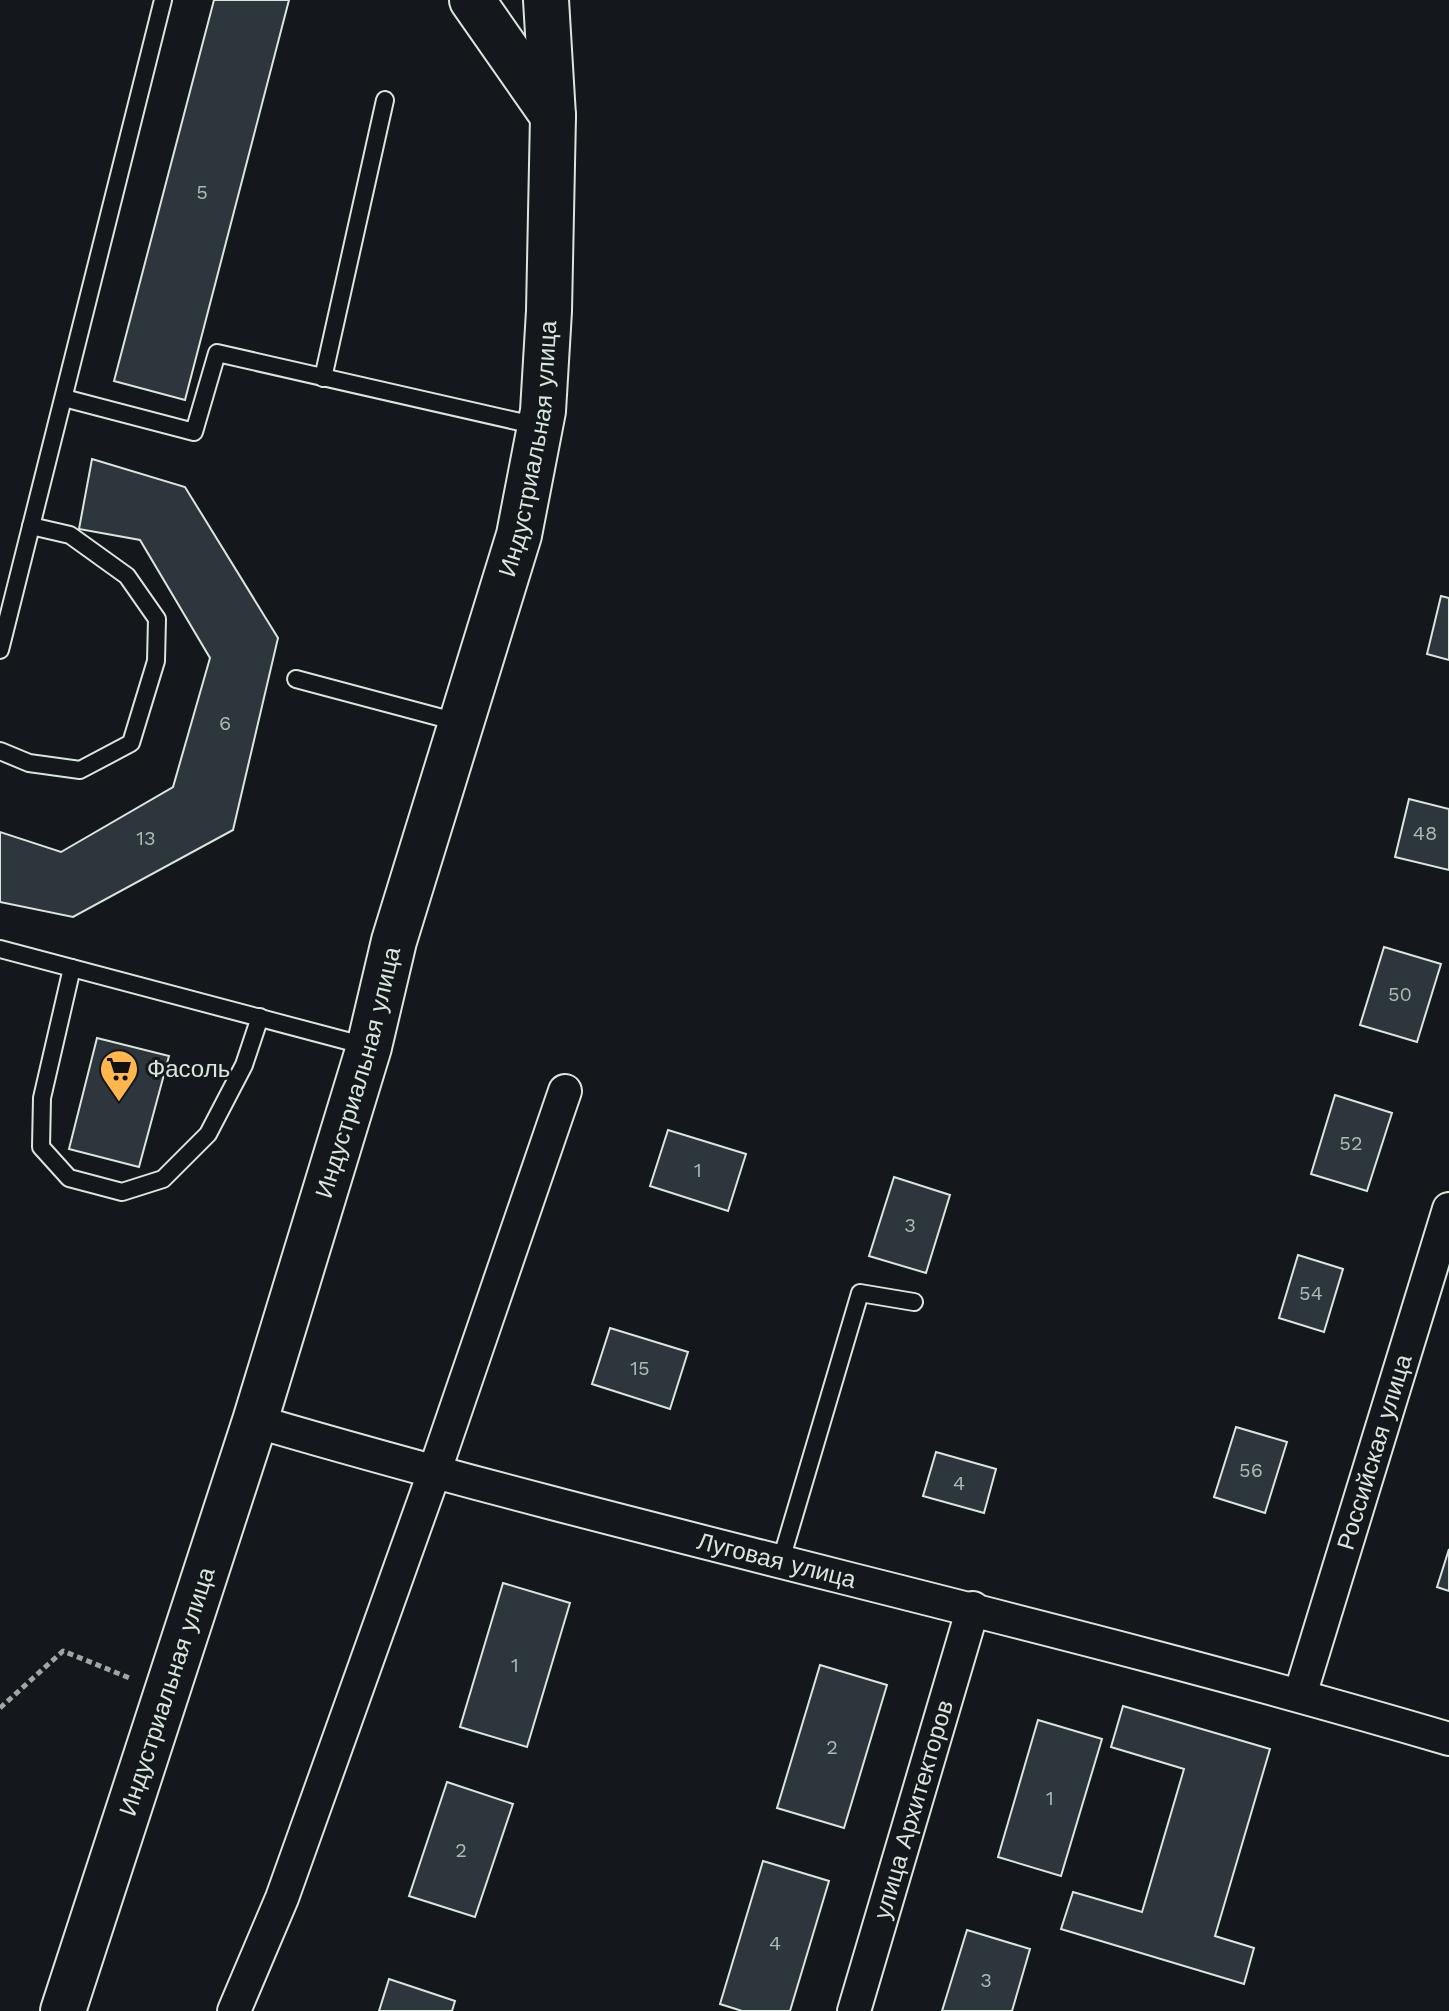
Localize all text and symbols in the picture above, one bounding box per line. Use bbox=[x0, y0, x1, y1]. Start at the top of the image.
house number: 5 bbox=[196, 180, 208, 204]
street label: Индустриальная улица bbox=[493, 319, 562, 580]
house number: 6 bbox=[219, 711, 231, 735]
house number: 48 bbox=[1413, 821, 1437, 845]
house number: 13 bbox=[136, 826, 156, 850]
street label: Индустриальная улица bbox=[310, 943, 406, 1202]
house number: 50 bbox=[1388, 982, 1412, 1006]
supermarket icon: Фасоль bbox=[98, 1048, 140, 1103]
place label: Фасоль bbox=[147, 1055, 230, 1083]
house number: 52 bbox=[1339, 1131, 1363, 1155]
house number: 1 bbox=[694, 1158, 702, 1182]
house number: 3 bbox=[904, 1213, 916, 1237]
house number: 54 bbox=[1299, 1281, 1323, 1305]
street label: Российская улица bbox=[1331, 1351, 1418, 1553]
house number: 15 bbox=[630, 1356, 650, 1380]
house number: 56 bbox=[1239, 1458, 1263, 1482]
house number: 4 bbox=[953, 1471, 965, 1495]
street label: Луговая улица bbox=[694, 1527, 860, 1594]
street label: Индустриальная улица bbox=[113, 1563, 221, 1819]
house number: 1 bbox=[511, 1653, 519, 1677]
street label: улица Архитекторов bbox=[868, 1697, 959, 1922]
house number: 2 bbox=[826, 1735, 838, 1759]
house number: 1 bbox=[1046, 1786, 1054, 1810]
house number: 2 bbox=[455, 1838, 467, 1862]
house number: 4 bbox=[769, 1931, 781, 1955]
house number: 3 bbox=[980, 1968, 992, 1992]

